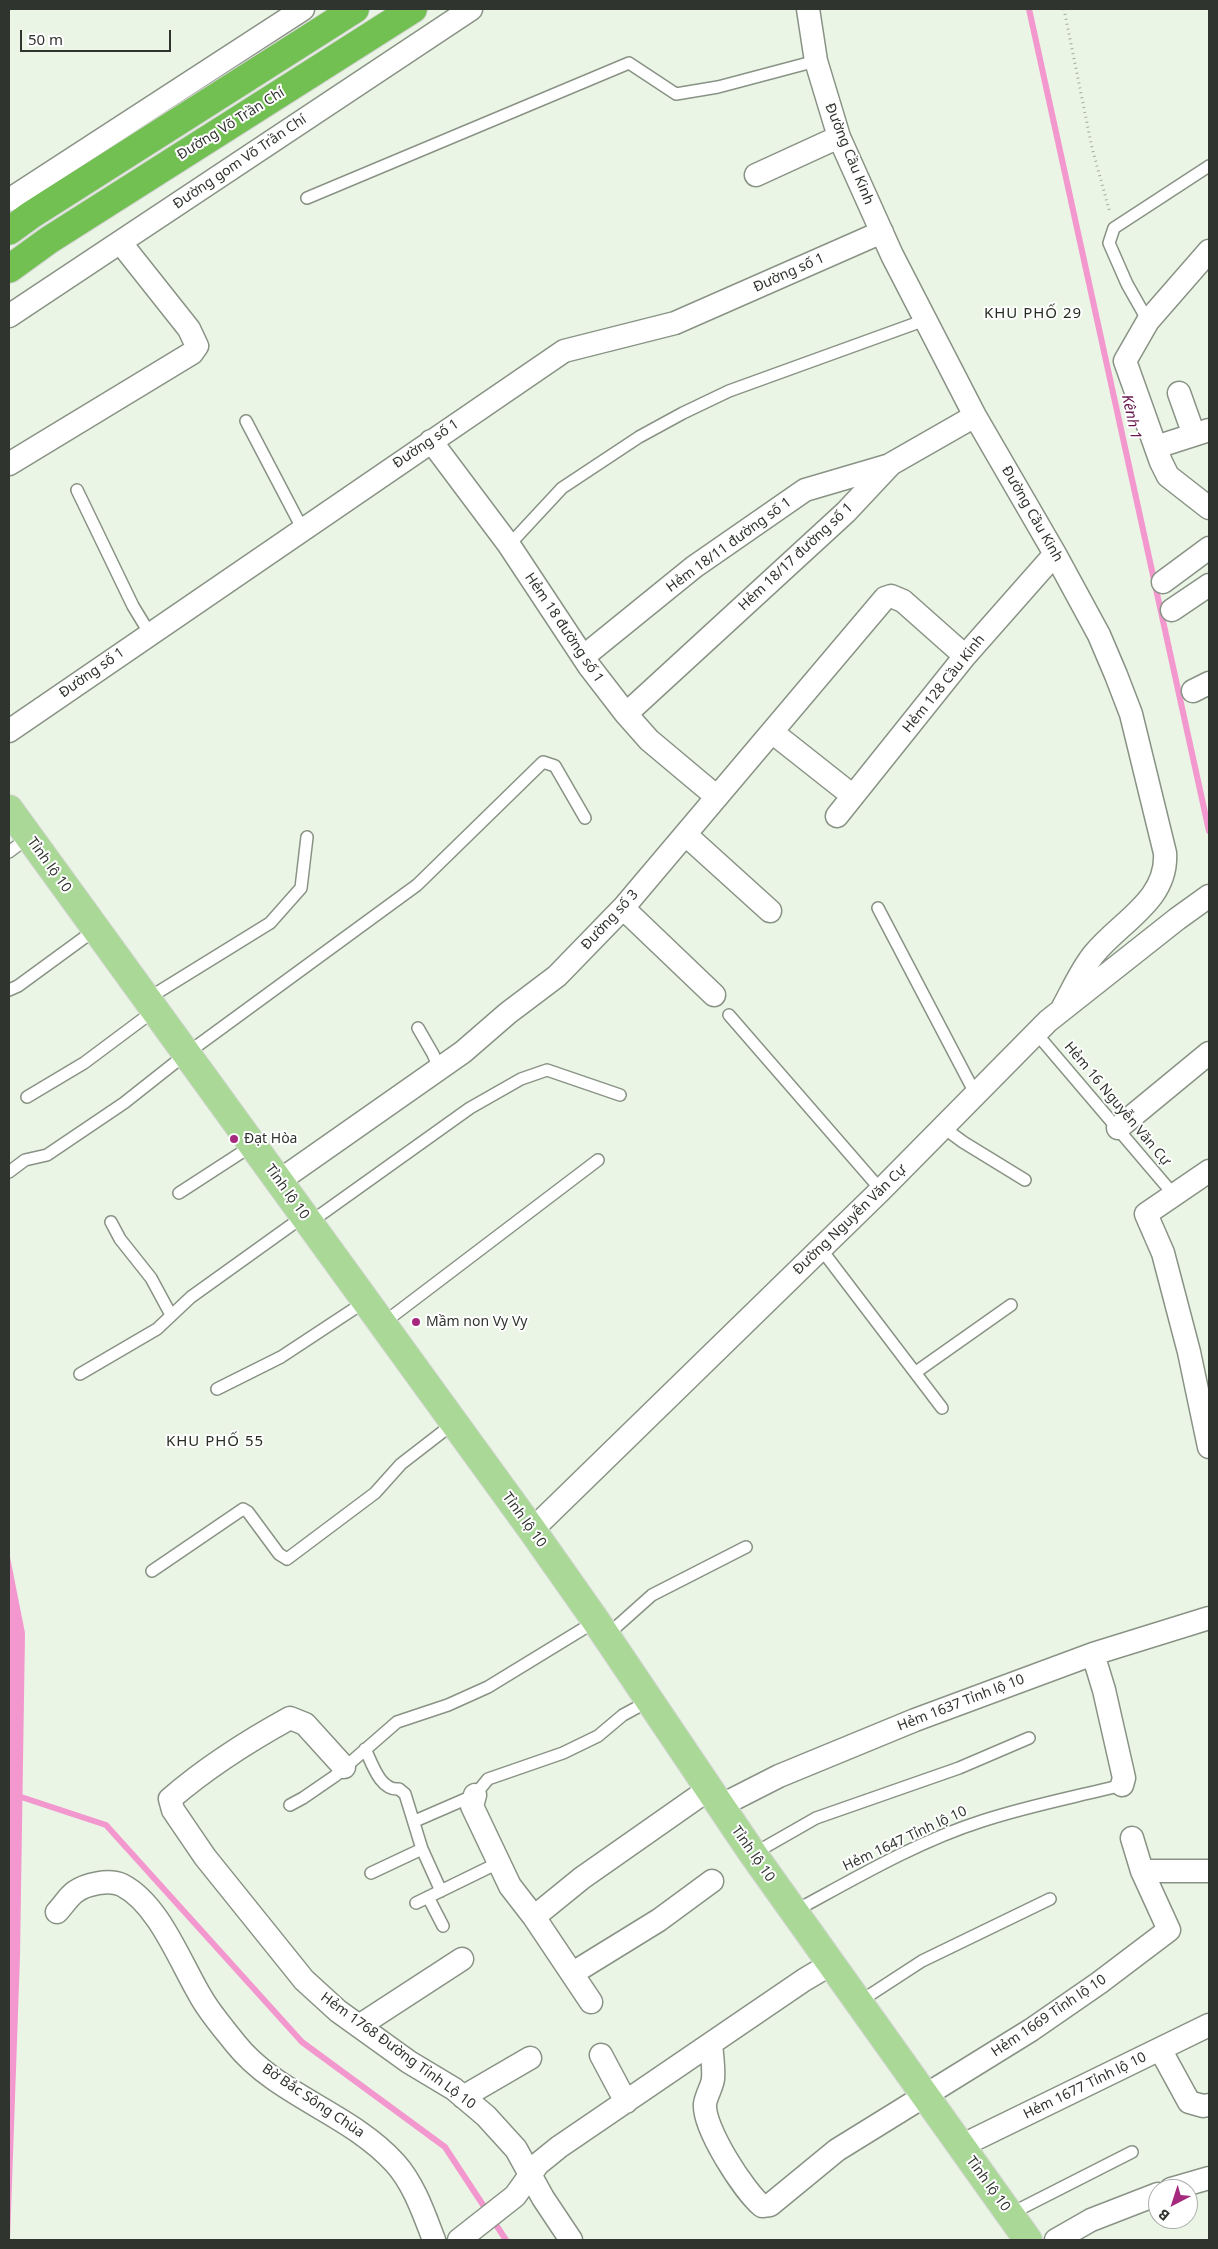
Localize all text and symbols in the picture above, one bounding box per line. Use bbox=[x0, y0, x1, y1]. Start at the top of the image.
scale bar bbox=[22, 20, 174, 52]
text: 50 m bbox=[28, 29, 63, 49]
street label: Đường Võ Trần Chí bbox=[174, 84, 288, 164]
street label: Đường Cầu Kinh bbox=[821, 101, 877, 207]
street label: Đường gom Võ Trần Chí bbox=[170, 111, 310, 213]
street label: Đường số 1 bbox=[751, 250, 827, 296]
district label: KHU PHỐ 29 bbox=[983, 305, 1083, 323]
water label: Kênh 1 bbox=[1117, 393, 1145, 441]
street label: Đường số 1 bbox=[390, 416, 462, 472]
street label: Đường Cầu Kinh bbox=[998, 463, 1066, 565]
street label: Hẻm 18/11 đường số 1 bbox=[663, 494, 795, 596]
street label: Hẻm 18/17 đường số 1 bbox=[735, 500, 857, 614]
street label: Hẻm 18 đường số 1 bbox=[521, 570, 607, 686]
street label: Hẻm 128 Cầu Kinh bbox=[899, 632, 989, 736]
street label: Đường số 1 bbox=[56, 644, 128, 702]
street label: Tỉnh lộ 10 bbox=[23, 834, 75, 896]
street label: Đường số 3 bbox=[578, 886, 642, 954]
street label: Hẻm 16 Nguyễn Văn Cự bbox=[1060, 1039, 1174, 1169]
place label: Đạt Hòa bbox=[244, 1131, 297, 1147]
marker: Đạt Hòa bbox=[228, 1133, 240, 1145]
street label: Tỉnh lộ 10 bbox=[261, 1161, 313, 1223]
street label: Đường Nguyễn Văn Cự bbox=[790, 1162, 910, 1278]
place label: Mầm non Vy Vy bbox=[426, 1314, 527, 1330]
marker: Mầm non Vy Vy bbox=[410, 1316, 422, 1328]
district label: KHU PHỐ 55 bbox=[165, 1433, 265, 1451]
street label: Tỉnh lộ 10 bbox=[498, 1489, 550, 1551]
street label: Hẻm 1637 Tỉnh lộ 10 bbox=[895, 1671, 1027, 1735]
street label: Hẻm 1647 Tỉnh lộ 10 bbox=[840, 1803, 970, 1875]
street label: Tỉnh lộ 10 bbox=[728, 1823, 778, 1885]
street label: Hẻm 1669 Tỉnh lộ 10 bbox=[988, 1971, 1110, 2061]
street label: Hẻm 1768 Đường Tỉnh Lộ 10 bbox=[317, 1989, 479, 2113]
street label: Hẻm 1677 Tỉnh lộ 10 bbox=[1021, 2049, 1149, 2123]
street label: Bờ Bắc Sông Chùa bbox=[259, 2061, 367, 2141]
street label: Tỉnh lộ 10 bbox=[962, 2153, 1014, 2215]
north arrow bbox=[1148, 2179, 1198, 2229]
text: B bbox=[1154, 2205, 1173, 2225]

